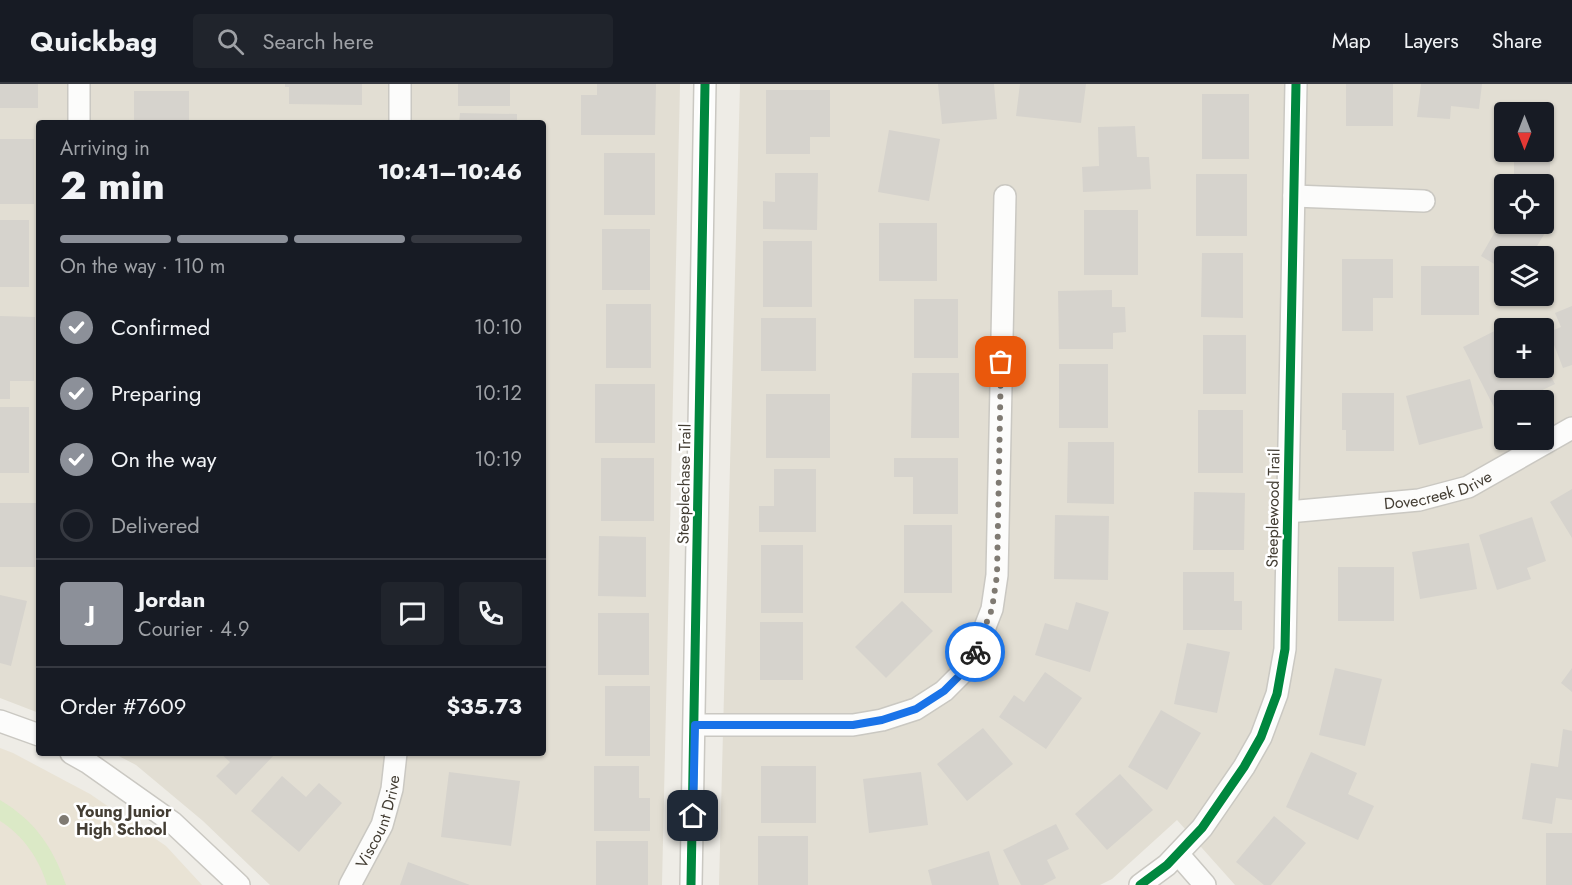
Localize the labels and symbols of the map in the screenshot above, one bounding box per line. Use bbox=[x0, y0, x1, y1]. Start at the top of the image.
north arrow bbox=[1494, 102, 1554, 162]
pin bbox=[975, 336, 1026, 387]
street label: Steeplechase Trail bbox=[671, 424, 697, 544]
street label: Steeplewood Trail bbox=[1260, 448, 1286, 568]
street label: Dovecreek Drive bbox=[1383, 464, 1496, 515]
courier bbox=[945, 622, 1005, 682]
street label: Viscount Drive bbox=[350, 774, 405, 872]
pin bbox=[667, 790, 718, 841]
place label: Young Junior High School bbox=[75, 800, 172, 841]
marker: Young Junior High School bbox=[57, 813, 71, 827]

